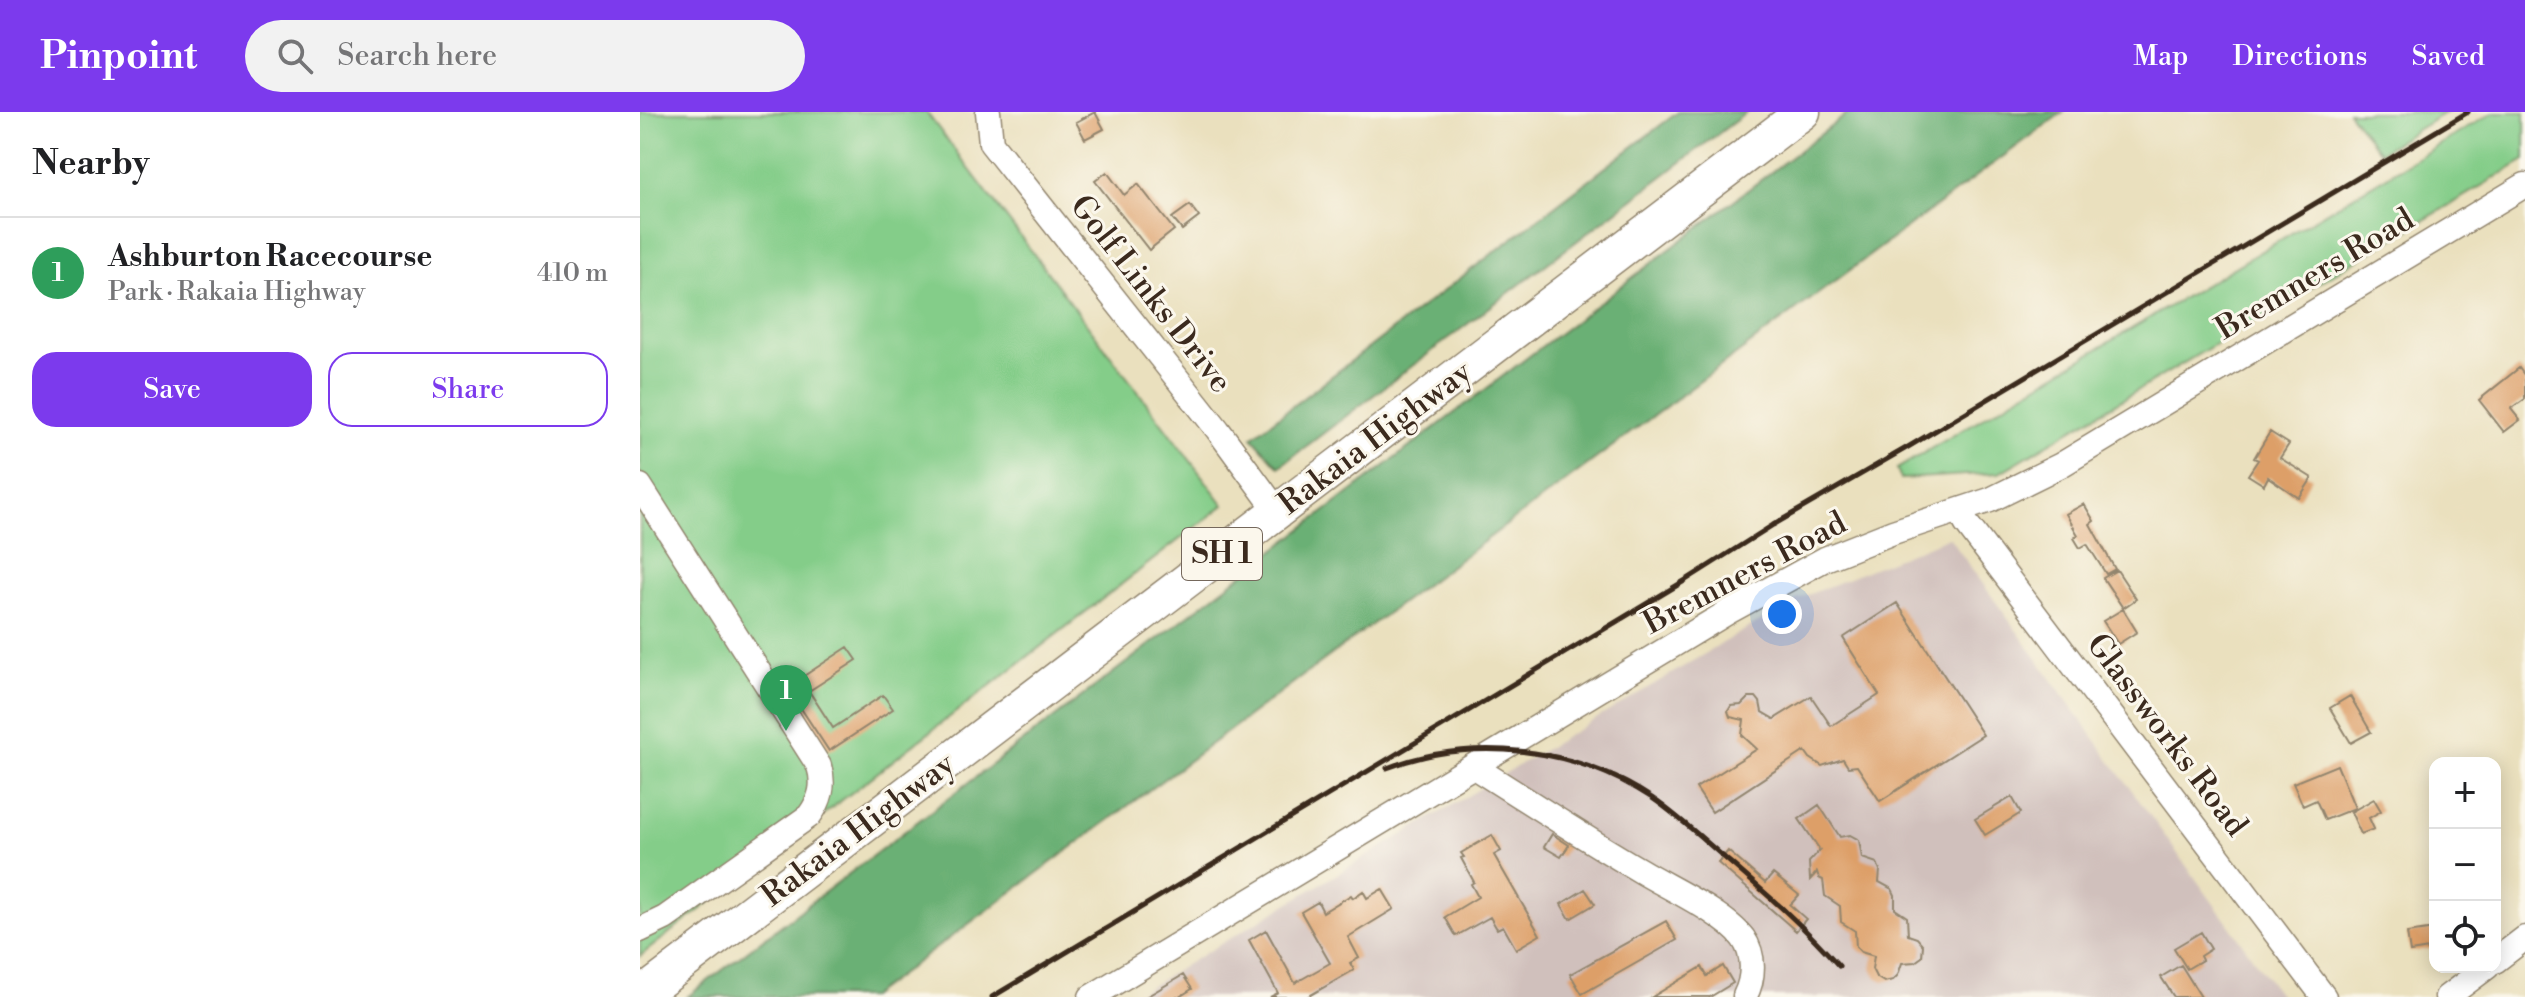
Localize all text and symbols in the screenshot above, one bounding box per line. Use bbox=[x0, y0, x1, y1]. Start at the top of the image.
search box bbox=[245, 20, 805, 92]
text: Pinpoint bbox=[40, 33, 197, 80]
icon: search bbox=[273, 34, 317, 78]
text: Search here bbox=[337, 37, 497, 75]
text: Map bbox=[2133, 39, 2188, 74]
text: Directions bbox=[2232, 39, 2367, 74]
text: Saved bbox=[2411, 39, 2485, 74]
text: Nearby bbox=[32, 143, 150, 185]
street label: Golf Links Drive bbox=[1061, 187, 1241, 401]
street label: Bremners Road bbox=[2208, 199, 2421, 349]
text: Ashburton Racecourse bbox=[108, 238, 432, 276]
text: 1 bbox=[52, 257, 64, 289]
text: 410 m bbox=[537, 257, 608, 289]
text: Park · Rakaia Highway bbox=[108, 276, 365, 308]
button: Save bbox=[32, 352, 312, 427]
button: Share bbox=[328, 352, 608, 427]
street label: Rakaia Highway bbox=[1270, 352, 1480, 524]
street label: Bremners Road bbox=[1636, 503, 1853, 644]
road number: SH 1 bbox=[1182, 528, 1262, 580]
your location bbox=[1762, 594, 1802, 634]
street label: Glassworks Road bbox=[2078, 626, 2256, 844]
pin: 1 bbox=[760, 665, 812, 731]
street label: Rakaia Highway bbox=[753, 744, 963, 916]
map controls bbox=[2429, 757, 2501, 973]
button: + bbox=[2429, 757, 2501, 829]
button: − bbox=[2429, 829, 2501, 901]
button: locate bbox=[2429, 901, 2501, 973]

